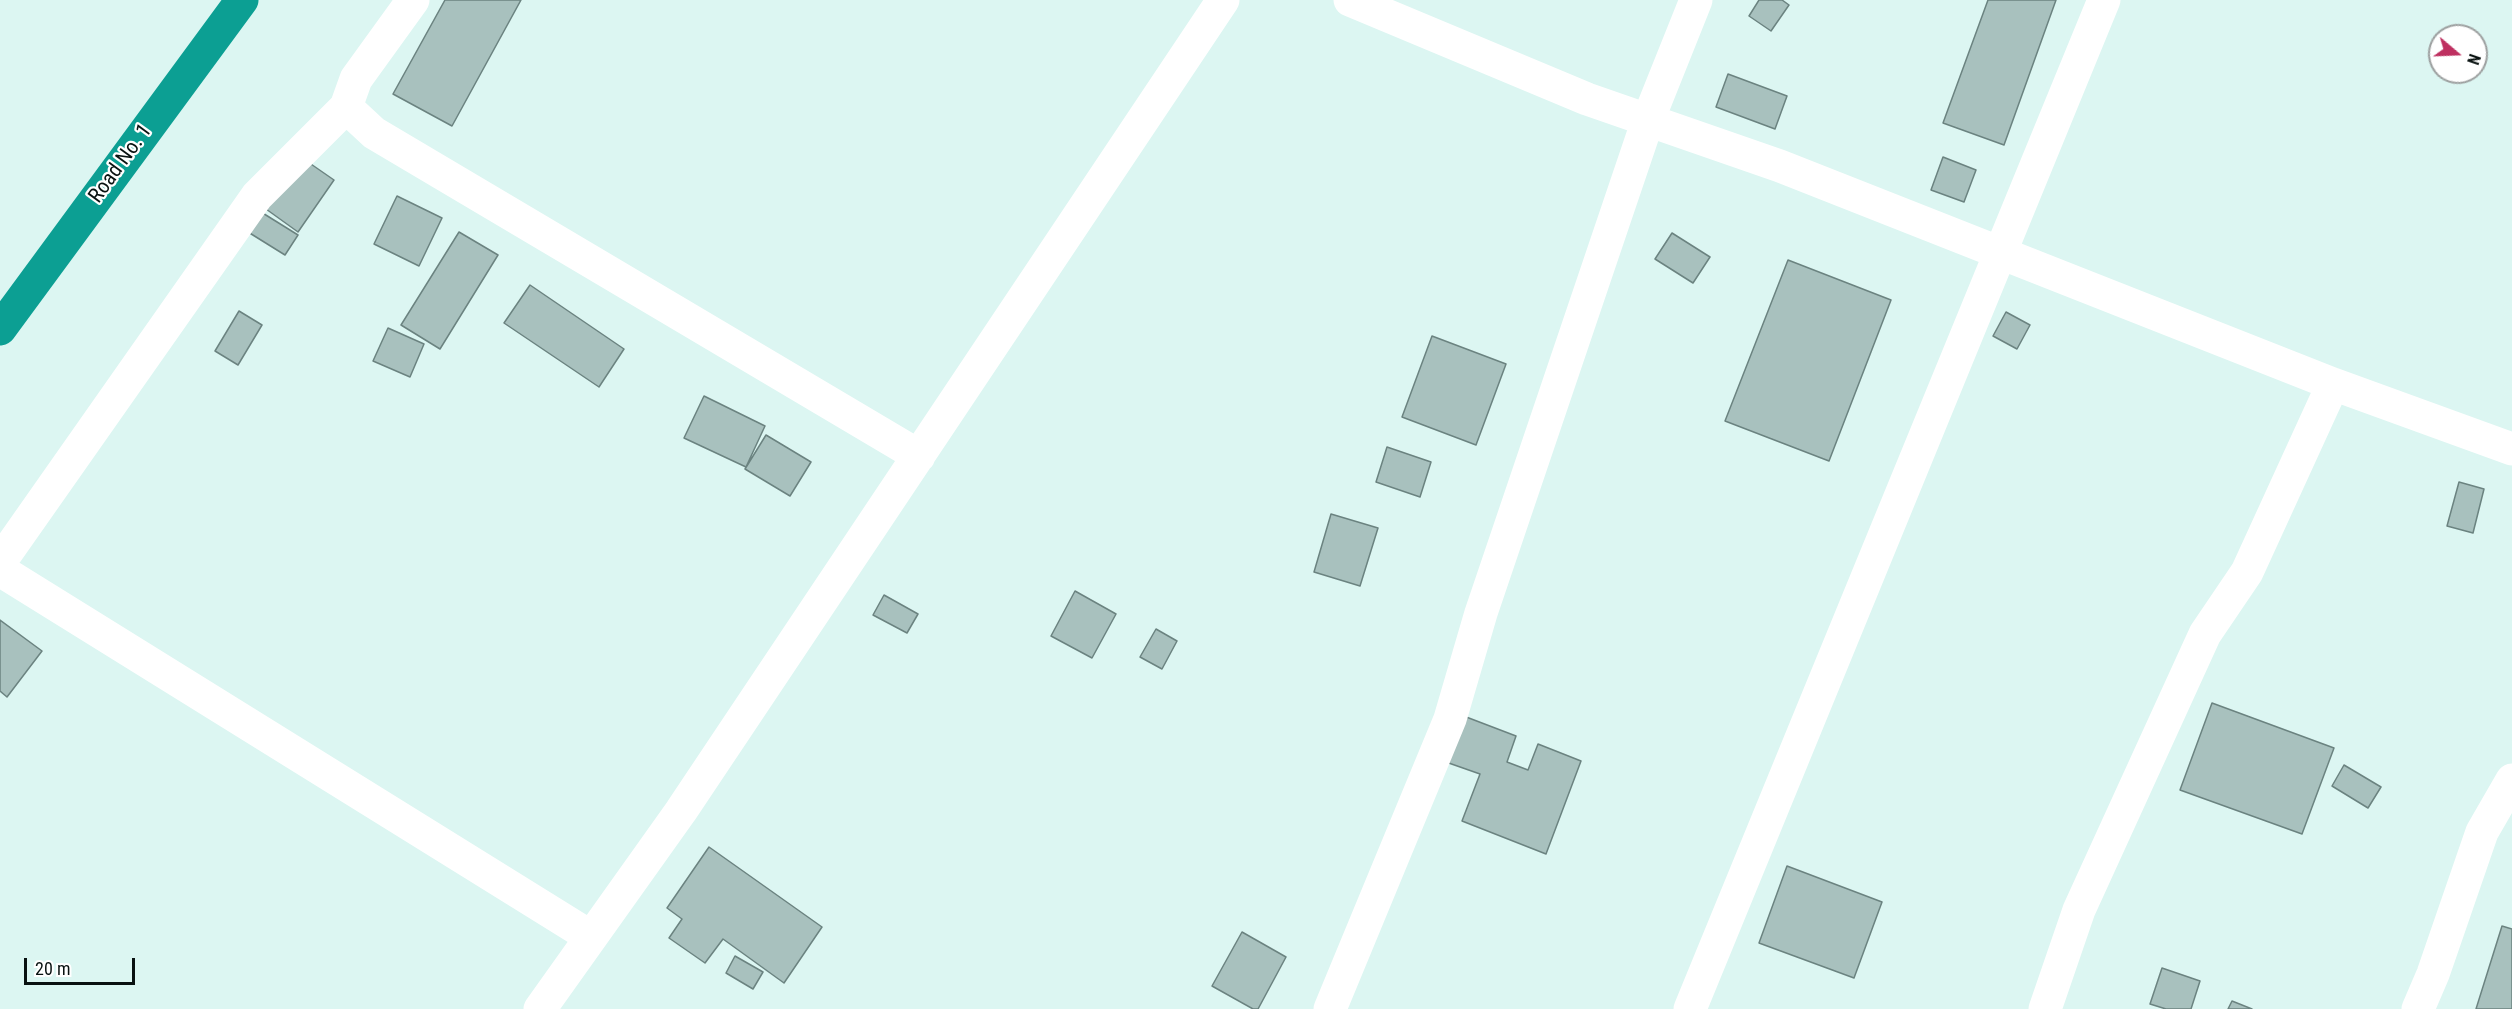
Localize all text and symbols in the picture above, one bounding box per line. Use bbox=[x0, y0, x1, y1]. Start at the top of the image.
north arrow bbox=[2428, 24, 2488, 84]
text: N bbox=[2463, 52, 2484, 67]
street label: Road No. 1 bbox=[84, 120, 158, 208]
scale bar bbox=[27, 946, 138, 984]
text: 20 m bbox=[35, 958, 70, 979]

